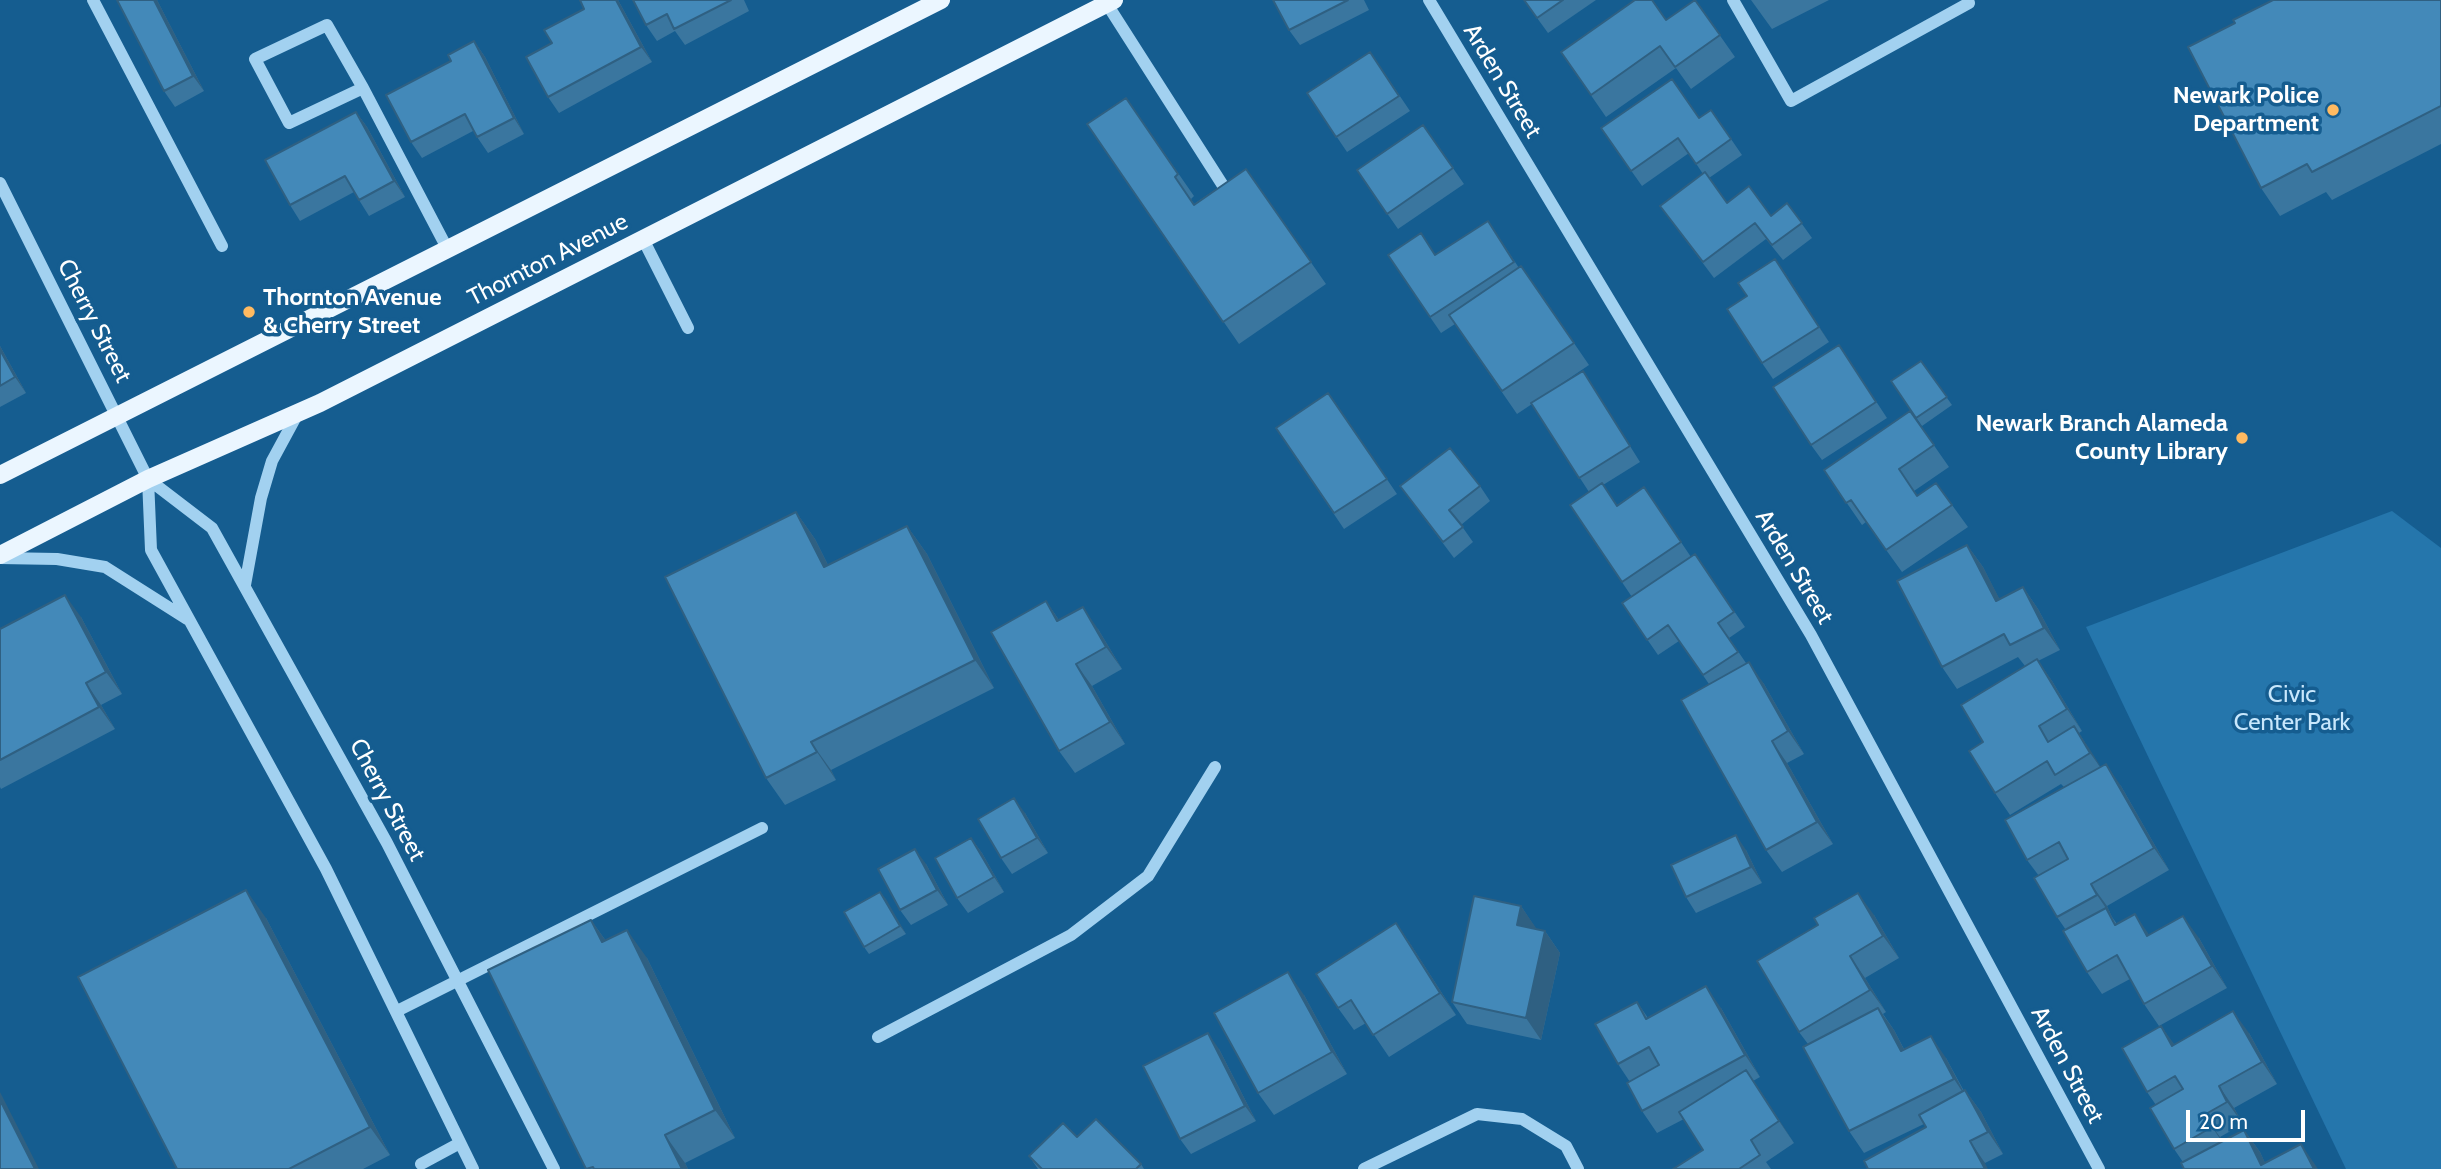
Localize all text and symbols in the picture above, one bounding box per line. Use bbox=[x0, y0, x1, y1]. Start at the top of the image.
street label: Arden Street bbox=[1457, 19, 1547, 143]
place label: Newark Police Department bbox=[2173, 82, 2319, 138]
marker: Newark Police Department bbox=[2325, 102, 2341, 118]
street label: Thornton Avenue bbox=[463, 207, 633, 313]
street label: Cherry Street bbox=[51, 255, 137, 387]
place label: Thornton Avenue & Cherry Street bbox=[263, 284, 442, 340]
marker: Thornton Avenue & Cherry Street bbox=[241, 304, 257, 320]
place label: Newark Branch Alameda County Library bbox=[1975, 410, 2228, 466]
marker: Newark Branch Alameda County Library bbox=[2234, 430, 2250, 446]
street label: Arden Street bbox=[1749, 505, 1839, 629]
park label: Civic Center Park bbox=[2234, 681, 2350, 737]
street label: Cherry Street bbox=[343, 734, 431, 866]
street label: Arden Street bbox=[2024, 1002, 2110, 1128]
scale bar bbox=[2189, 1096, 2308, 1140]
text: 20 m bbox=[2199, 1109, 2248, 1134]

